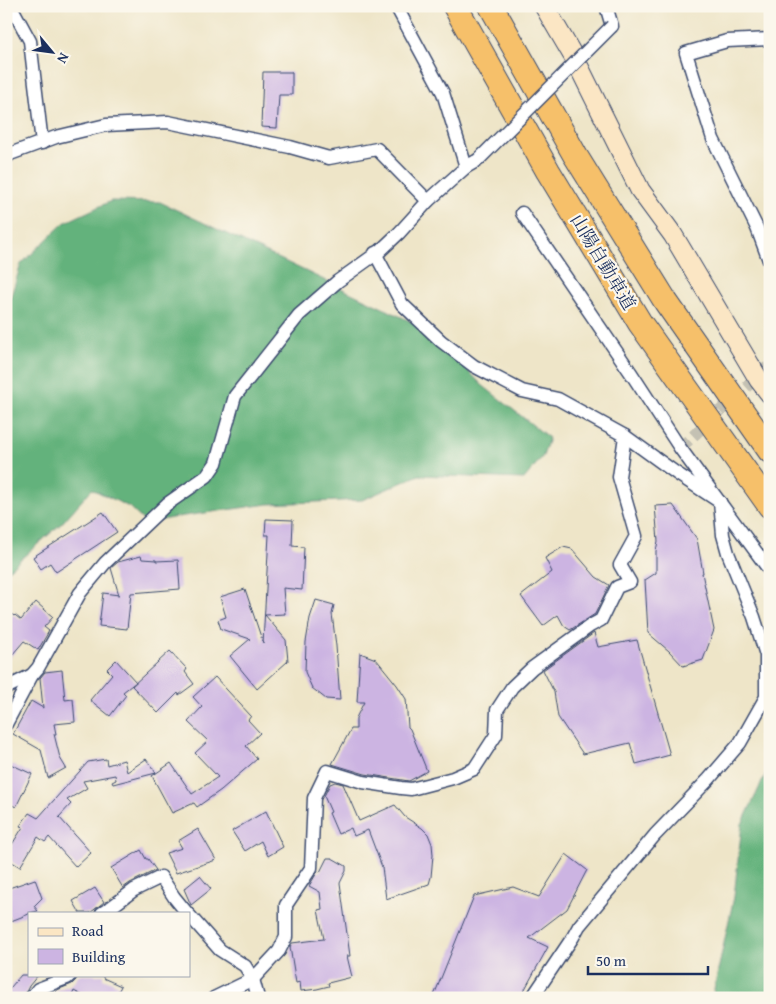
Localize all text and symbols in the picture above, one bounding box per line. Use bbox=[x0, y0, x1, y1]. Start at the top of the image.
north arrow bbox=[28, 28, 78, 78]
text: N bbox=[52, 49, 74, 68]
street label: 山陽自動車道 bbox=[564, 209, 643, 315]
legend bbox=[28, 912, 190, 976]
text: Road bbox=[72, 920, 103, 941]
scale bar bbox=[588, 944, 708, 976]
text: Building bbox=[72, 946, 126, 967]
text: 50 m bbox=[596, 950, 627, 971]

